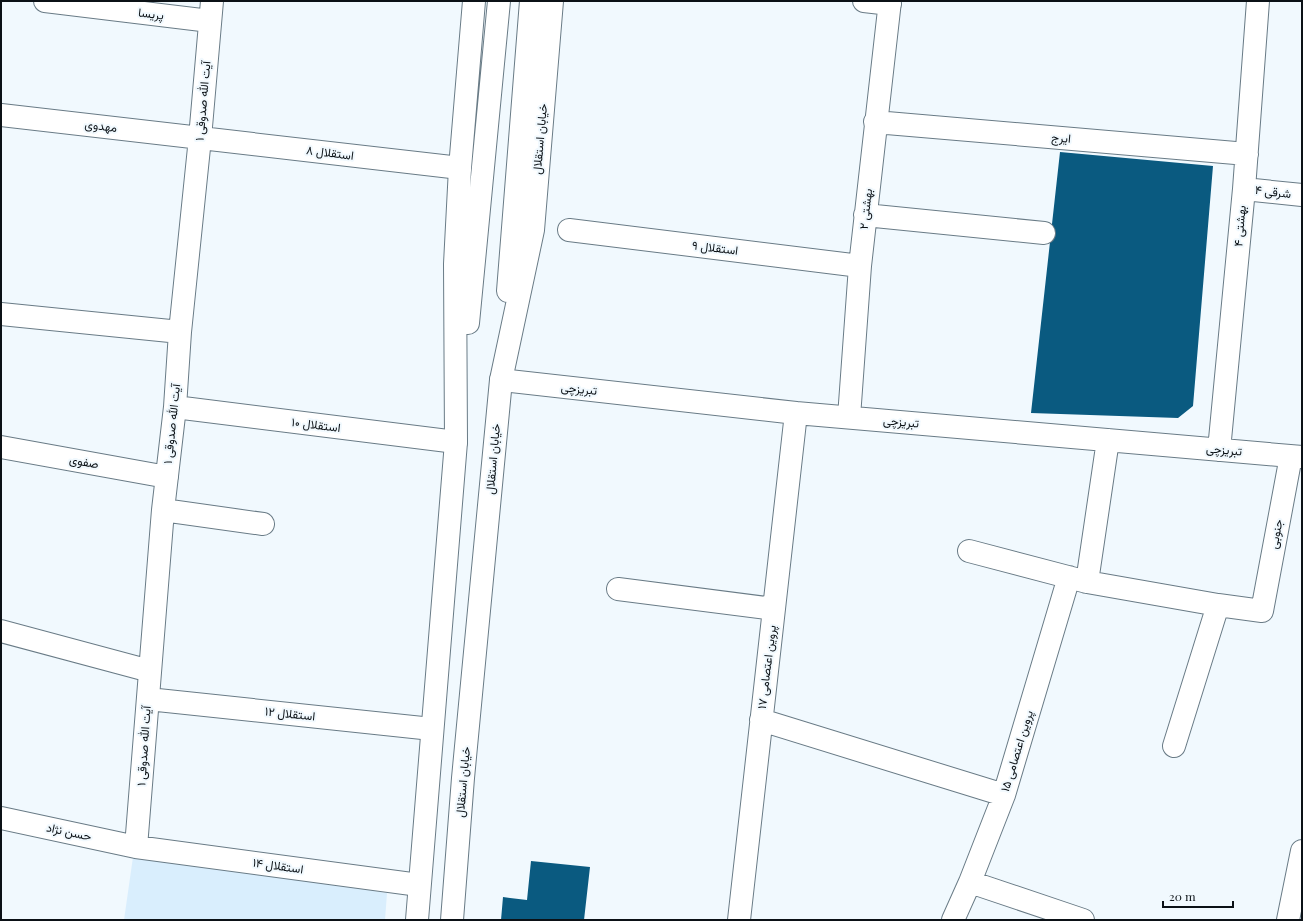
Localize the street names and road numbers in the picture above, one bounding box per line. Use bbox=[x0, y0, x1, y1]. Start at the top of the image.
street label: پریسا bbox=[137, 3, 165, 24]
street label: آیت الله صدوقی ۱ bbox=[191, 59, 215, 142]
street label: خیابان استقلال bbox=[528, 103, 551, 175]
street label: مهدوی bbox=[84, 115, 118, 136]
street label: ایرج bbox=[1050, 128, 1072, 148]
street label: استقلال ۸ bbox=[305, 141, 355, 164]
street label: شرقی ۴ bbox=[1254, 181, 1292, 202]
street label: بهشتی ۲ bbox=[855, 188, 876, 230]
street label: بهشتی ۴ bbox=[1229, 204, 1250, 247]
street label: استقلال ۹ bbox=[691, 236, 739, 259]
street label: تبریزچی bbox=[560, 378, 598, 399]
street label: آیت الله صدوقی ۱ bbox=[159, 382, 184, 465]
street label: تبریزچی bbox=[882, 411, 920, 432]
street label: استقلال ۱۰ bbox=[291, 413, 342, 436]
street label: خیابان استقلال bbox=[481, 423, 504, 495]
street label: تبریزچی bbox=[1205, 439, 1243, 460]
street label: صفوی bbox=[68, 451, 100, 472]
street label: جنوبی bbox=[1265, 518, 1286, 550]
street label: پروین اعتصامی ۱۷ bbox=[753, 624, 780, 710]
street label: استقلال ۱۲ bbox=[264, 702, 316, 725]
street label: آیت الله صدوقی ۱ bbox=[132, 704, 155, 787]
street label: پروین اعتصامی ۱۵ bbox=[996, 708, 1037, 794]
street label: خیابان استقلال bbox=[451, 746, 474, 818]
street label: حسن نژاد bbox=[45, 818, 93, 845]
street label: استقلال ۱۴ bbox=[252, 854, 305, 877]

